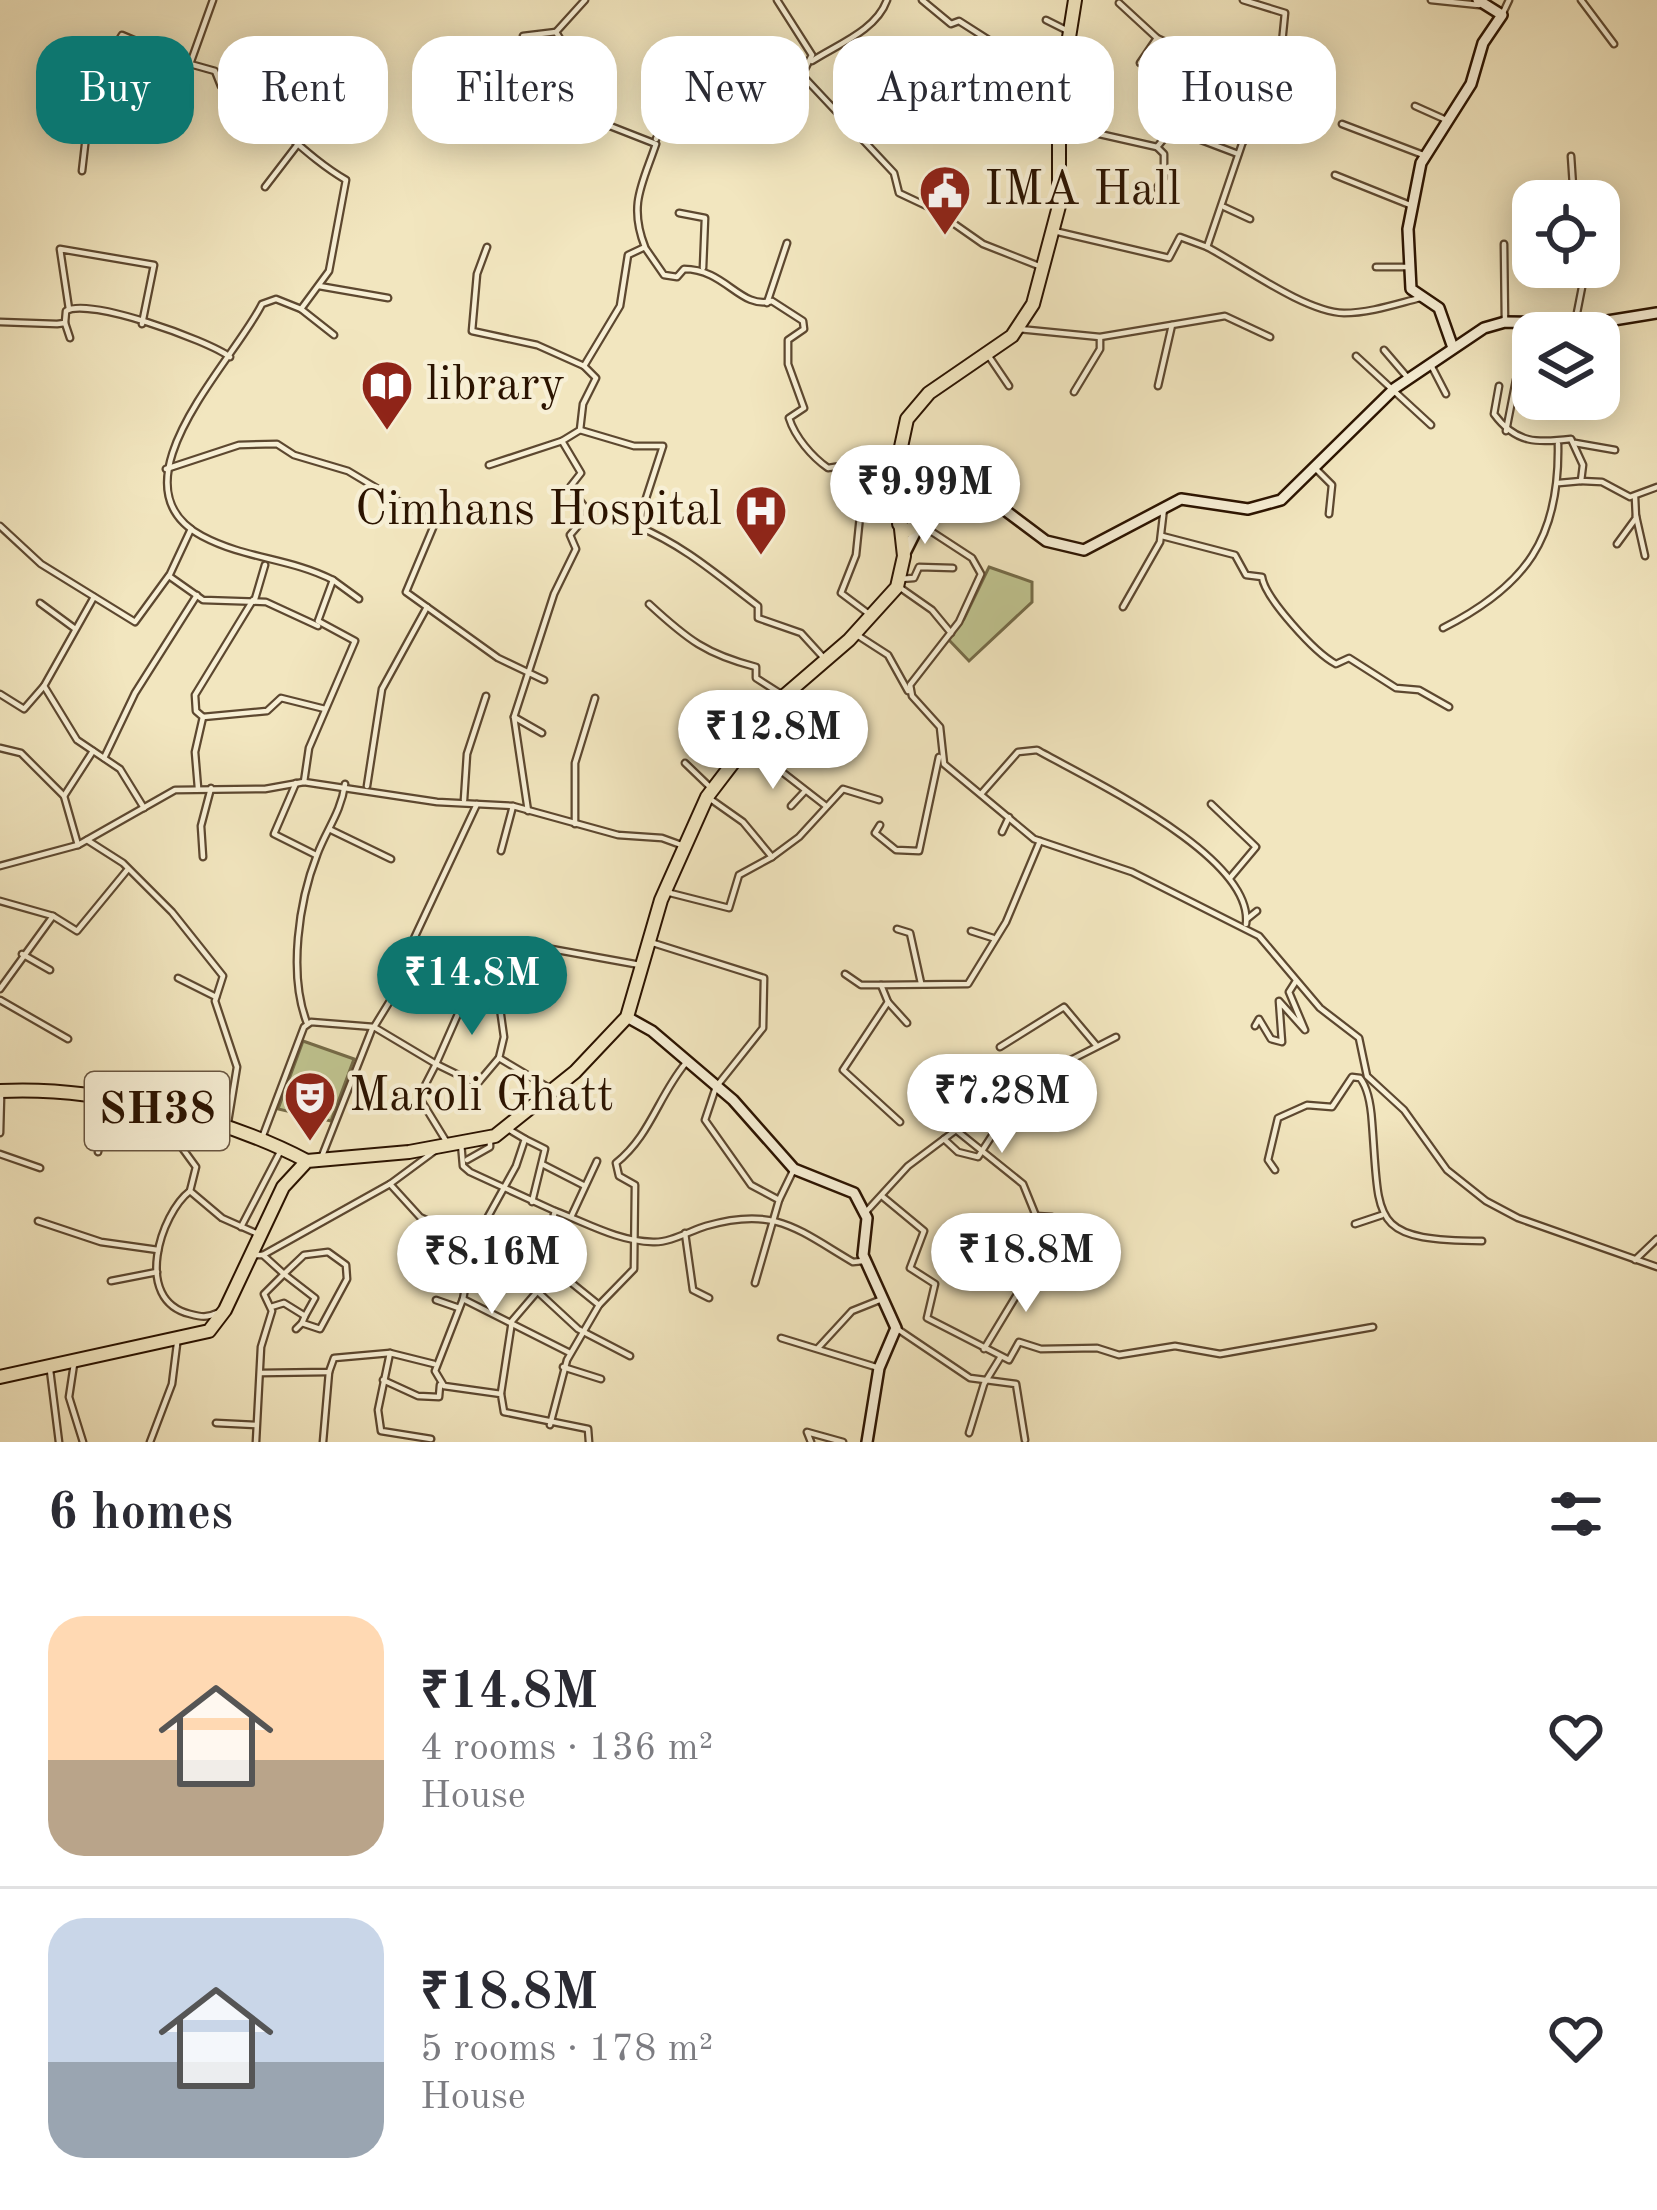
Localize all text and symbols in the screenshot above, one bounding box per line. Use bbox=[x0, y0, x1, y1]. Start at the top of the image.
chip: Buy bbox=[36, 36, 194, 144]
chip: Rent bbox=[218, 36, 388, 144]
chip: Filters bbox=[412, 36, 617, 144]
chip: New bbox=[641, 36, 809, 144]
chip: Apartment bbox=[833, 36, 1114, 144]
chip: House bbox=[1138, 36, 1336, 144]
public building icon: IMA Hall bbox=[917, 163, 973, 237]
place label: IMA Hall bbox=[984, 167, 1181, 215]
map controls bbox=[1512, 180, 1620, 420]
button: locate bbox=[1512, 180, 1620, 288]
button: layers bbox=[1512, 312, 1620, 420]
library icon: library bbox=[359, 358, 415, 432]
place label: library bbox=[426, 362, 565, 410]
pin: ₹9.99M bbox=[827, 445, 1023, 547]
text: ₹9.99M bbox=[857, 464, 993, 503]
hospital icon: Cimhans Hospital bbox=[733, 483, 789, 557]
place label: Cimhans Hospital bbox=[355, 487, 722, 535]
pin: ₹12.8M bbox=[675, 690, 871, 792]
text: ₹12.8M bbox=[705, 709, 841, 748]
pin: ₹14.8M bbox=[374, 936, 570, 1038]
text: ₹14.8M bbox=[404, 955, 540, 994]
pin: ₹7.28M bbox=[904, 1054, 1100, 1156]
theatre icon: Maroli Ghatt bbox=[282, 1069, 338, 1143]
road number: SH38 bbox=[85, 1072, 229, 1150]
place label: Maroli Ghatt bbox=[349, 1073, 614, 1121]
text: ₹7.28M bbox=[934, 1073, 1070, 1112]
pin: ₹18.8M bbox=[928, 1213, 1124, 1315]
pin: ₹8.16M bbox=[394, 1215, 590, 1317]
text: ₹18.8M bbox=[958, 1232, 1094, 1271]
text: ₹8.16M bbox=[424, 1234, 560, 1273]
icon: filters bbox=[1543, 1481, 1609, 1547]
text: 6 homes bbox=[48, 1489, 233, 1540]
icon: home bbox=[144, 1664, 288, 1808]
text: ₹14.8M bbox=[420, 1668, 598, 1719]
icon: heart bbox=[1543, 1703, 1609, 1769]
text: 4 rooms · 136 m² bbox=[420, 1729, 713, 1768]
text: House bbox=[420, 1777, 526, 1816]
icon: home bbox=[144, 1966, 288, 2110]
text: ₹18.8M bbox=[420, 1969, 598, 2020]
icon: heart bbox=[1543, 2005, 1609, 2071]
text: 5 rooms · 178 m² bbox=[420, 2030, 713, 2069]
text: House bbox=[420, 2078, 526, 2117]

